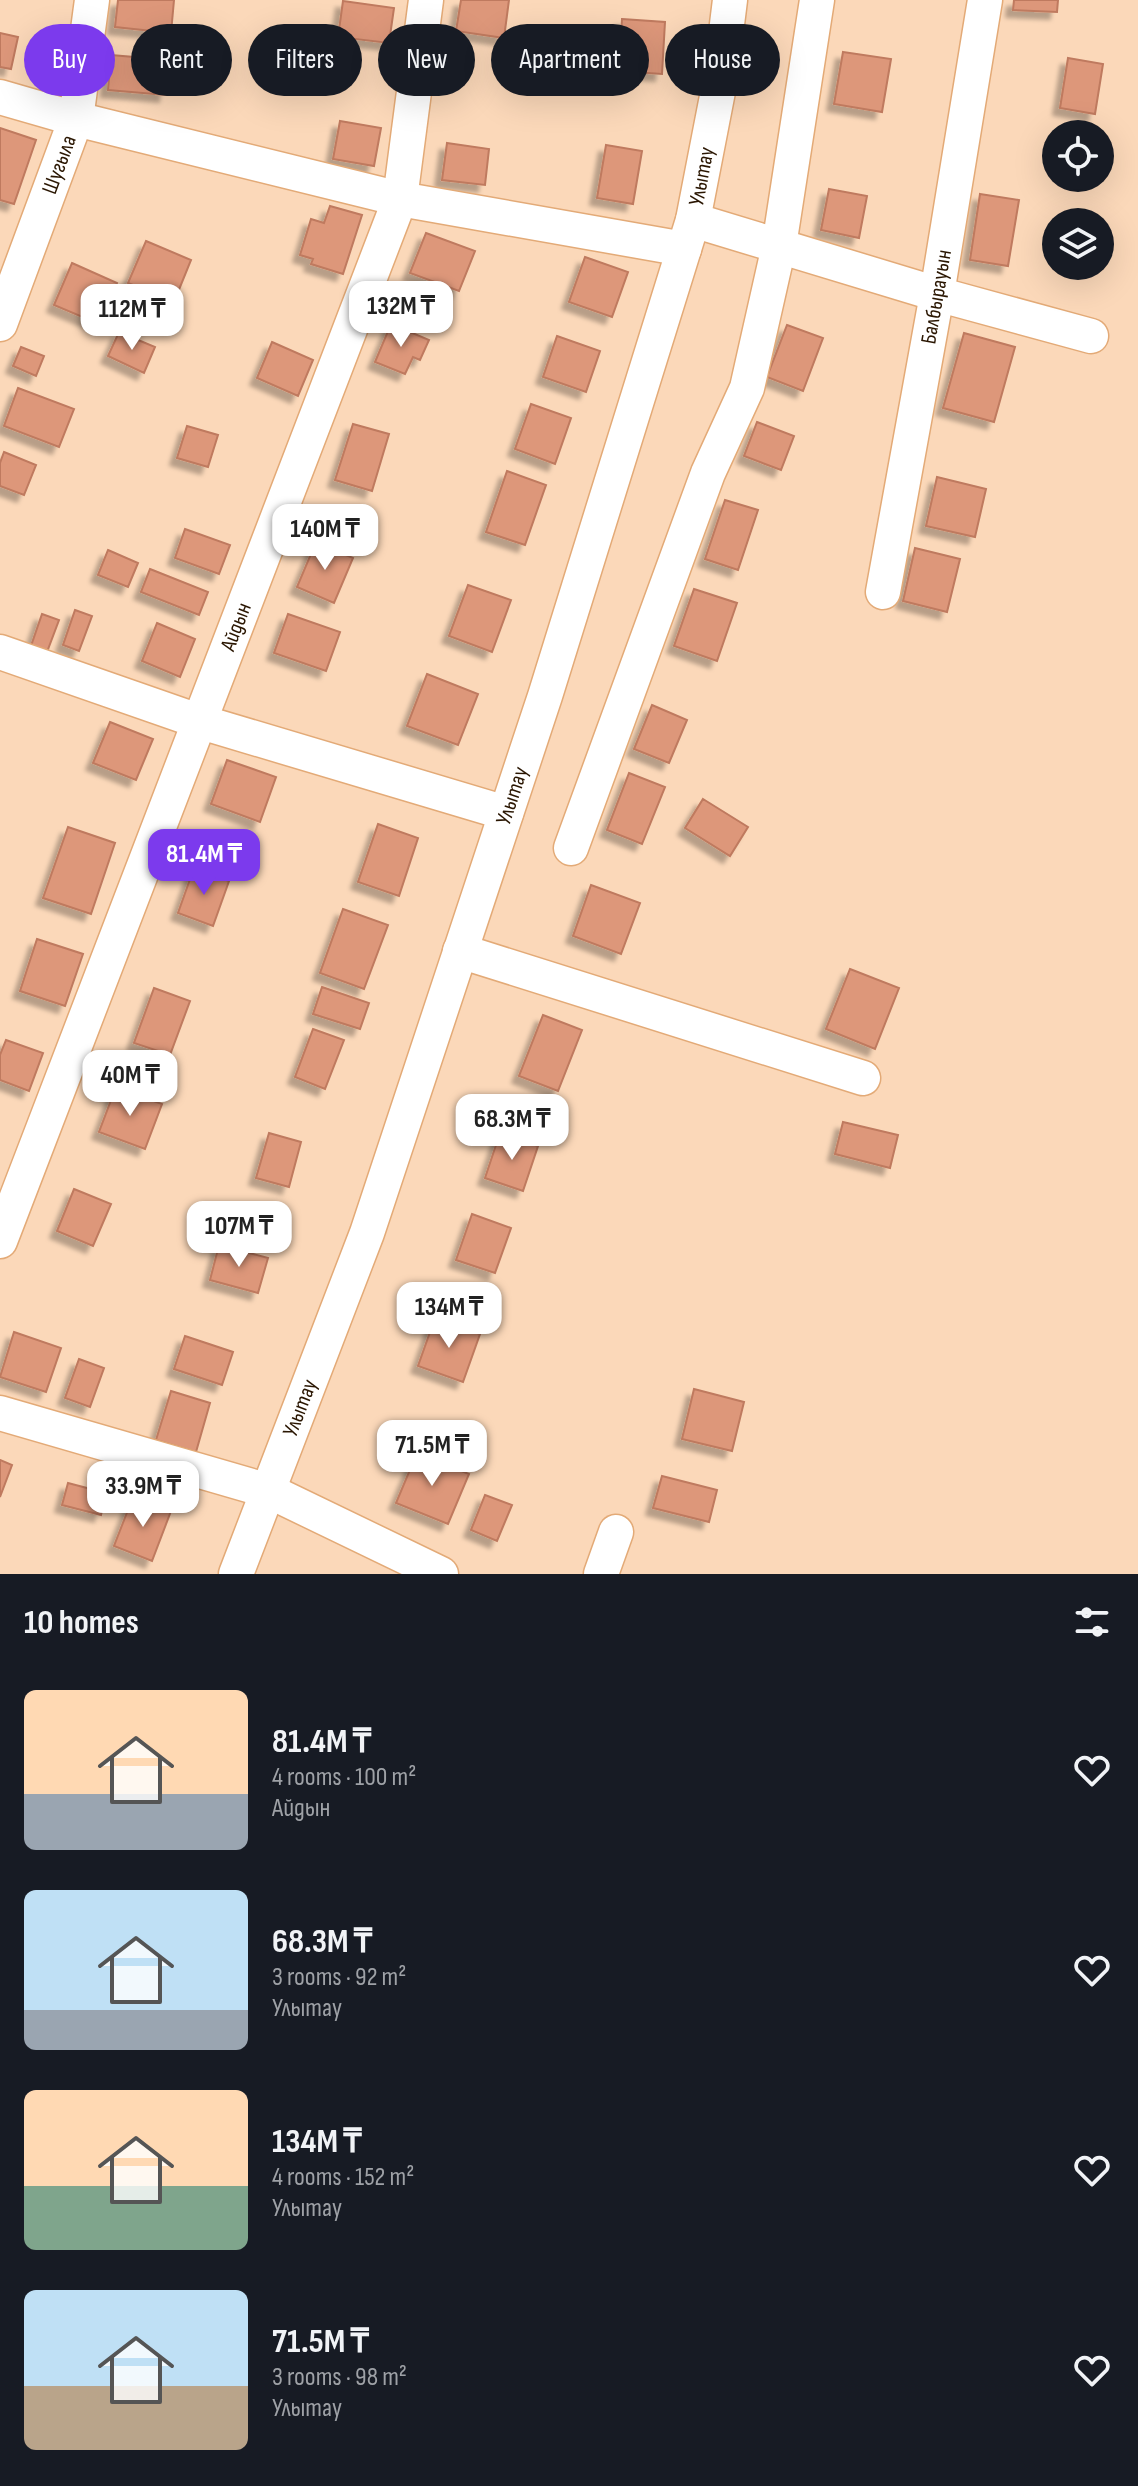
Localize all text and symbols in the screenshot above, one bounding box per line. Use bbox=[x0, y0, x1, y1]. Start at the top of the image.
chip: Buy bbox=[24, 24, 115, 96]
chip: Rent bbox=[131, 24, 232, 96]
chip: Filters bbox=[248, 24, 362, 96]
chip: New bbox=[378, 24, 475, 96]
chip: Apartment bbox=[491, 24, 649, 96]
chip: House bbox=[665, 24, 780, 96]
map controls bbox=[1042, 120, 1114, 280]
button: locate bbox=[1042, 120, 1114, 192]
street label: Шугыла bbox=[36, 131, 82, 198]
street label: Улытау bbox=[683, 144, 720, 208]
button: layers bbox=[1042, 208, 1114, 280]
street label: Балбырауын bbox=[915, 248, 958, 346]
pin: 132M ₸ bbox=[336, 281, 466, 349]
pin: 112M ₸ bbox=[67, 284, 197, 352]
text: 132M ₸ bbox=[367, 291, 435, 322]
text: 112M ₸ bbox=[99, 294, 165, 325]
pin: 140M ₸ bbox=[260, 504, 390, 572]
text: 140M ₸ bbox=[290, 514, 360, 545]
street label: Айдын bbox=[214, 599, 257, 656]
street label: Улытау bbox=[490, 763, 534, 828]
pin: 81.4M ₸ bbox=[130, 829, 278, 897]
text: 81.4M ₸ bbox=[166, 839, 242, 870]
pin: 40M ₸ bbox=[74, 1050, 186, 1118]
text: 40M ₸ bbox=[100, 1060, 160, 1091]
pin: 68.3M ₸ bbox=[438, 1094, 586, 1162]
text: 68.3M ₸ bbox=[474, 1104, 550, 1135]
pin: 107M ₸ bbox=[174, 1201, 304, 1269]
text: 107M ₸ bbox=[205, 1211, 273, 1242]
pin: 134M ₸ bbox=[384, 1282, 514, 1350]
text: 134M ₸ bbox=[415, 1292, 483, 1323]
street label: Улытау bbox=[277, 1375, 323, 1440]
pin: 71.5M ₸ bbox=[358, 1420, 506, 1488]
text: 71.5M ₸ bbox=[395, 1430, 469, 1461]
pin: 33.9M ₸ bbox=[69, 1461, 217, 1529]
text: 33.9M ₸ bbox=[105, 1471, 181, 1502]
icon: filters bbox=[1070, 1600, 1114, 1644]
text: 10 homes bbox=[24, 1602, 139, 1643]
text: 81.4M ₸ bbox=[272, 1721, 371, 1762]
icon: home bbox=[88, 1722, 184, 1818]
icon: heart bbox=[1070, 1748, 1114, 1792]
text: 4 rooms · 100 m² bbox=[272, 1762, 416, 1793]
text: Айдын bbox=[272, 1793, 330, 1824]
text: 68.3M ₸ bbox=[272, 1921, 372, 1962]
icon: home bbox=[88, 1922, 184, 2018]
icon: heart bbox=[1070, 1948, 1114, 1992]
text: 3 rooms · 92 m² bbox=[272, 1962, 406, 1993]
text: Улытау bbox=[272, 1993, 342, 2024]
text: 134M ₸ bbox=[272, 2121, 362, 2162]
icon: home bbox=[88, 2122, 184, 2218]
icon: heart bbox=[1070, 2148, 1114, 2192]
text: 4 rooms · 152 m² bbox=[272, 2162, 414, 2193]
text: Улытау bbox=[272, 2193, 342, 2224]
text: 71.5M ₸ bbox=[272, 2321, 369, 2362]
icon: home bbox=[88, 2322, 184, 2418]
icon: heart bbox=[1070, 2348, 1114, 2392]
text: 3 rooms · 98 m² bbox=[272, 2362, 407, 2393]
text: Улытау bbox=[272, 2393, 342, 2424]

